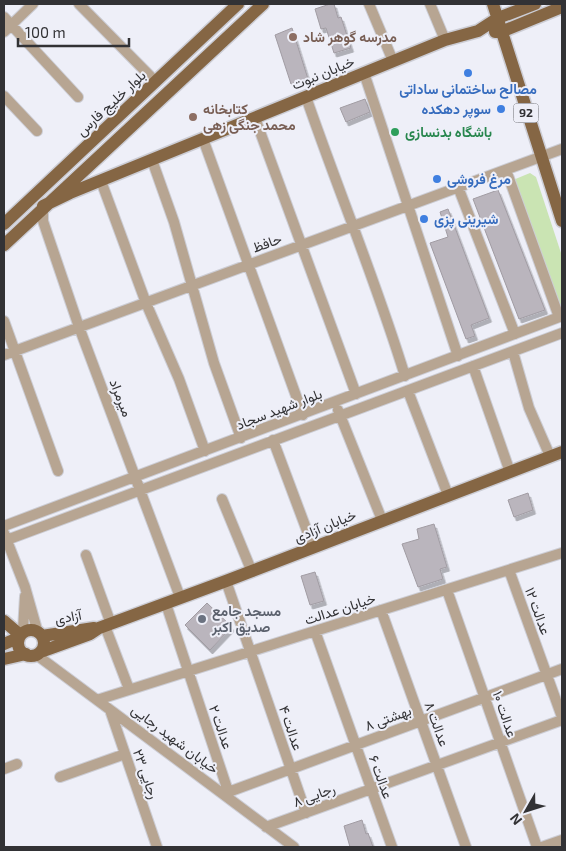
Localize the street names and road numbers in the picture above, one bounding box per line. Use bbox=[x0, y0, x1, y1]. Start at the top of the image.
street label: خیابان نبوت bbox=[289, 52, 357, 94]
street label: بلوار خلیج فارس bbox=[72, 66, 151, 141]
road number: 92 bbox=[514, 104, 538, 122]
street label: حافظ bbox=[250, 229, 284, 256]
street label: میرمراد bbox=[106, 376, 136, 420]
street label: بلوار شهید سجاد bbox=[233, 384, 325, 434]
street label: خیابان آزادی bbox=[291, 505, 359, 547]
street label: عدالت ۱۲ bbox=[522, 585, 555, 637]
street label: خیابان عدالت bbox=[302, 589, 378, 629]
street label: آزادی bbox=[53, 605, 85, 628]
street label: عدالت ۱۰ bbox=[490, 688, 521, 739]
street label: عدالت ۸ bbox=[422, 699, 453, 749]
street label: خیابان شهید رجایی bbox=[128, 700, 222, 778]
street label: بهشتی ۸ bbox=[362, 701, 414, 735]
street label: عدالت ۲ bbox=[206, 703, 237, 751]
street label: عدالت ۴ bbox=[276, 703, 307, 752]
street label: رجایی ۲۳ bbox=[129, 747, 163, 802]
street label: عدالت ۶ bbox=[366, 753, 397, 801]
street label: رجایی ۸ bbox=[290, 779, 338, 811]

